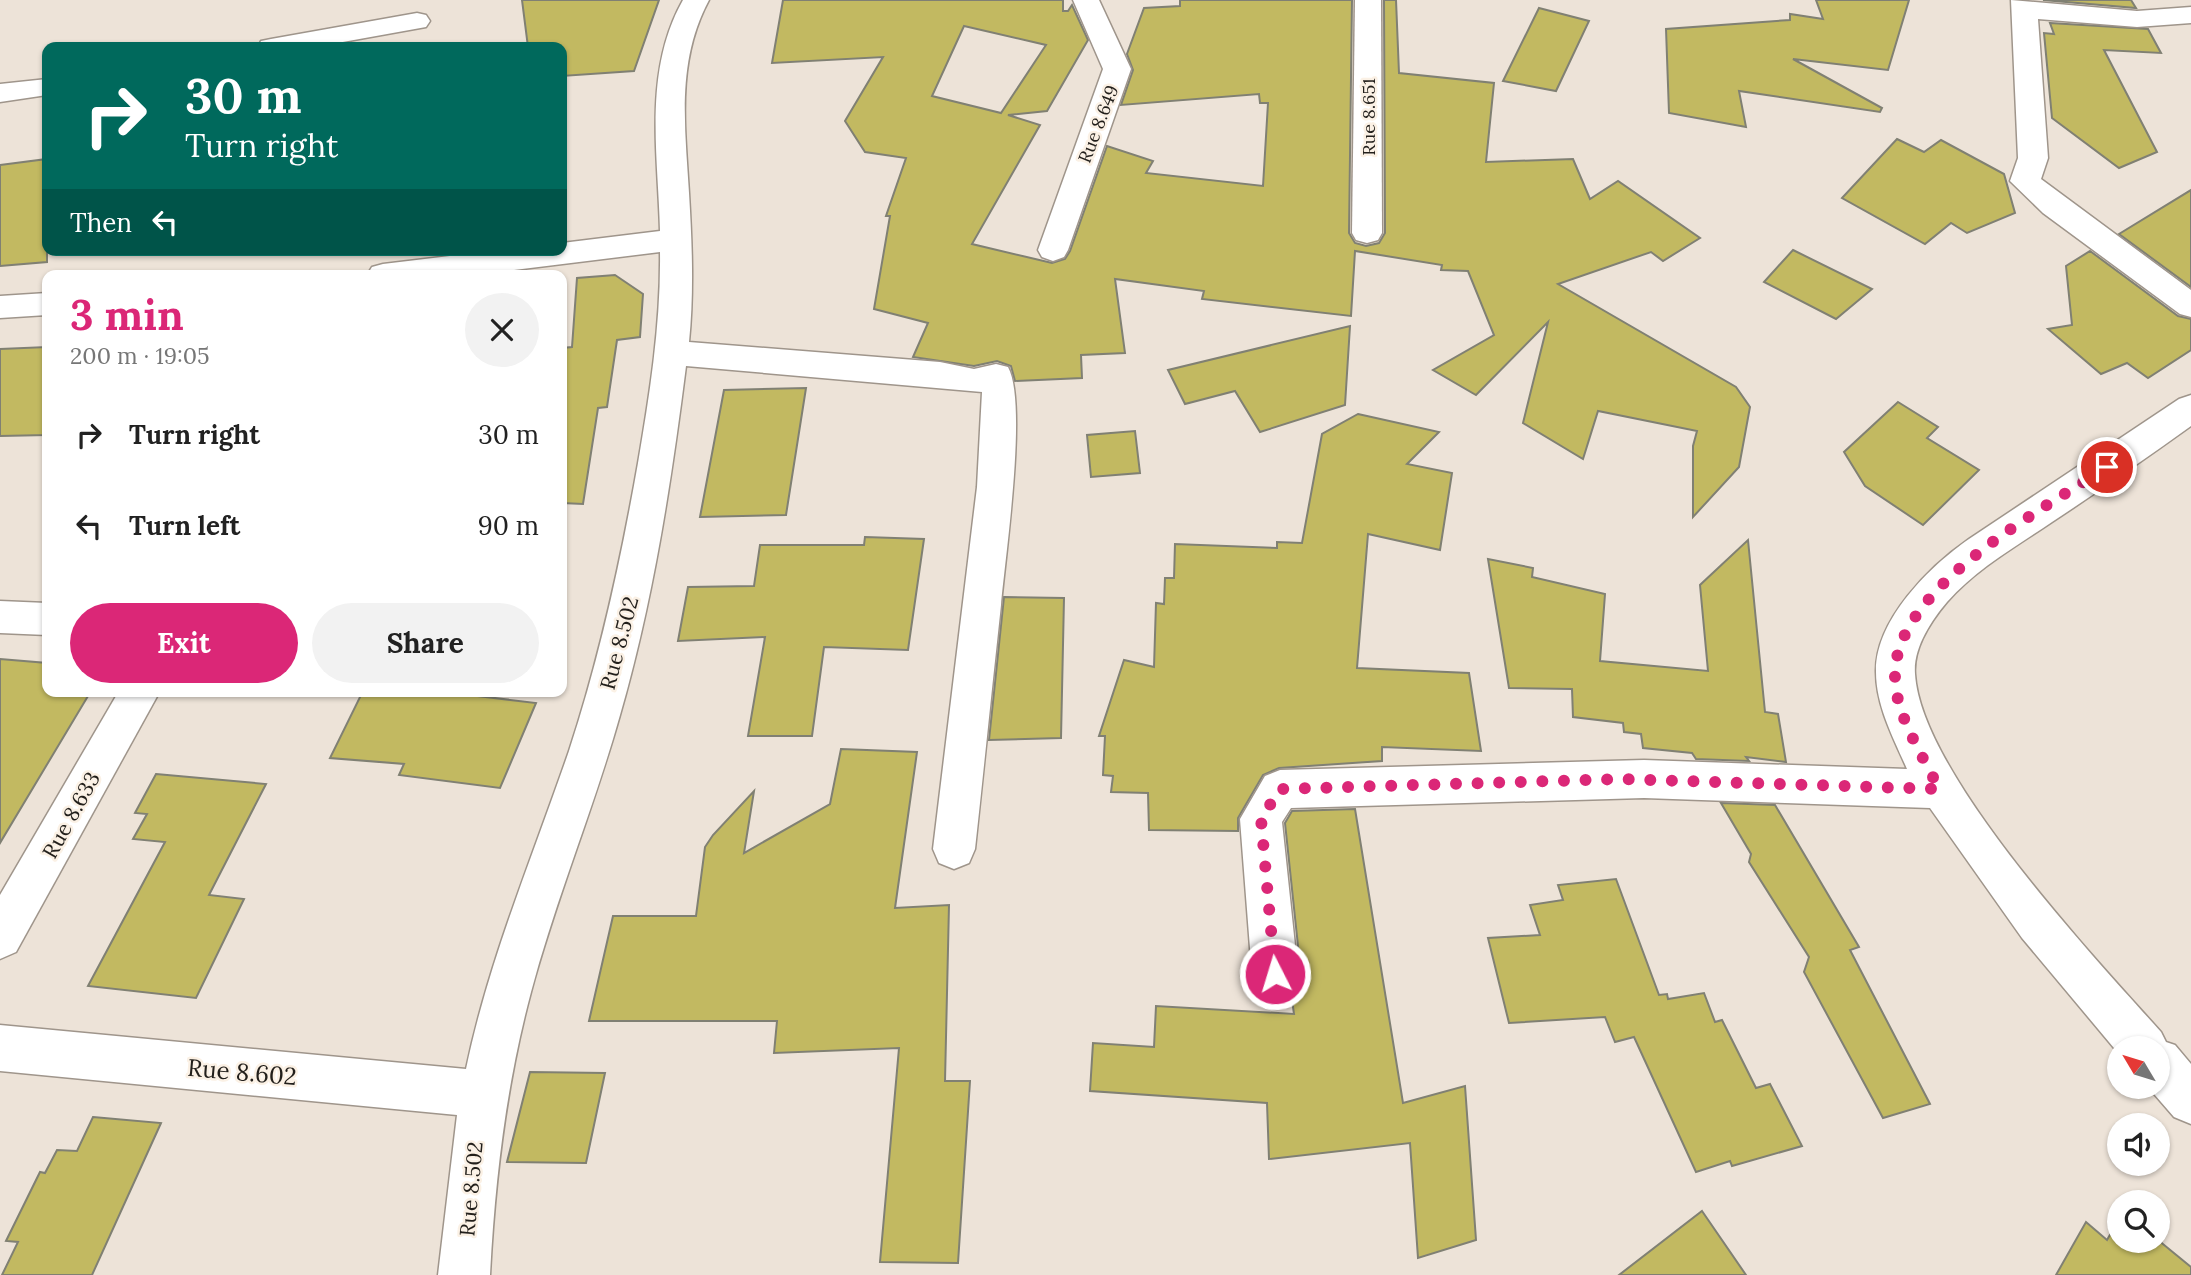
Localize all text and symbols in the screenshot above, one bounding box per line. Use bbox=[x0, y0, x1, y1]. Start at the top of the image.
text: 30 m bbox=[185, 64, 302, 126]
icon: right bbox=[70, 70, 161, 161]
street label: Rue 8.651 bbox=[1357, 78, 1380, 156]
street label: Rue 8.649 bbox=[1073, 82, 1123, 166]
text: Turn right bbox=[185, 125, 338, 166]
icon: left bbox=[146, 203, 184, 241]
text: Then bbox=[70, 206, 132, 239]
text: 3 min bbox=[70, 288, 184, 342]
button: close bbox=[465, 293, 539, 367]
text: 200 m · 19:05 bbox=[70, 341, 210, 370]
icon: right bbox=[70, 416, 108, 454]
text: Turn right bbox=[129, 418, 260, 451]
text: 30 m bbox=[478, 418, 539, 451]
pin bbox=[2077, 437, 2137, 497]
icon: arrive bbox=[2088, 448, 2126, 486]
icon: left bbox=[70, 507, 108, 545]
text: Turn left bbox=[129, 509, 240, 542]
text: 90 m bbox=[478, 509, 539, 542]
street label: Rue 8.502 bbox=[594, 594, 644, 692]
button: Exit bbox=[70, 603, 298, 683]
button: Share bbox=[312, 603, 539, 683]
street label: Rue 8.633 bbox=[36, 767, 106, 863]
position arrow bbox=[1238, 937, 1312, 1011]
north arrow bbox=[2107, 1036, 2170, 1099]
map controls bbox=[2107, 1036, 2170, 1253]
street label: Rue 8.602 bbox=[186, 1052, 298, 1092]
button: sound bbox=[2107, 1113, 2170, 1176]
street label: Rue 8.502 bbox=[453, 1140, 489, 1238]
button: search bbox=[2107, 1190, 2170, 1253]

